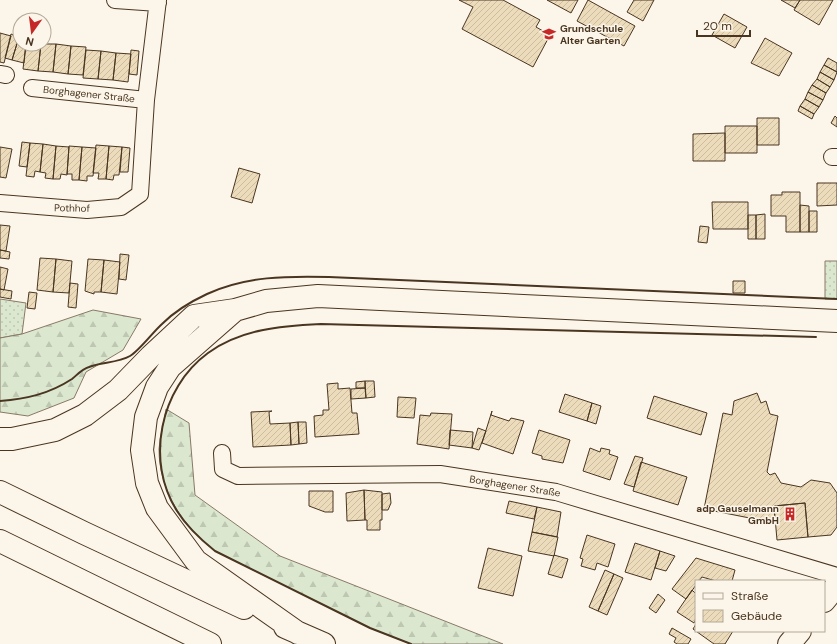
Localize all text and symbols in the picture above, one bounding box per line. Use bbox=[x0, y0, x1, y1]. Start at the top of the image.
north arrow bbox=[12, 12, 52, 52]
scale bar bbox=[697, 12, 750, 38]
text: 20 m bbox=[703, 18, 732, 34]
place label: Grundschule Alter Garten bbox=[560, 22, 623, 47]
school or university icon: Grundschule Alter Garten bbox=[541, 26, 557, 42]
text: N bbox=[24, 34, 35, 49]
street label: Borghagener Straße bbox=[42, 83, 136, 105]
street label: Pothhof bbox=[54, 201, 91, 215]
street label: Borghagener Straße bbox=[468, 472, 562, 500]
place label: adp Gauselmann GmbH bbox=[696, 502, 779, 527]
building icon: adp Gauselmann GmbH bbox=[782, 506, 798, 522]
legend bbox=[695, 580, 825, 632]
text: Straße bbox=[731, 588, 768, 604]
text: Gebäude bbox=[731, 608, 782, 624]

